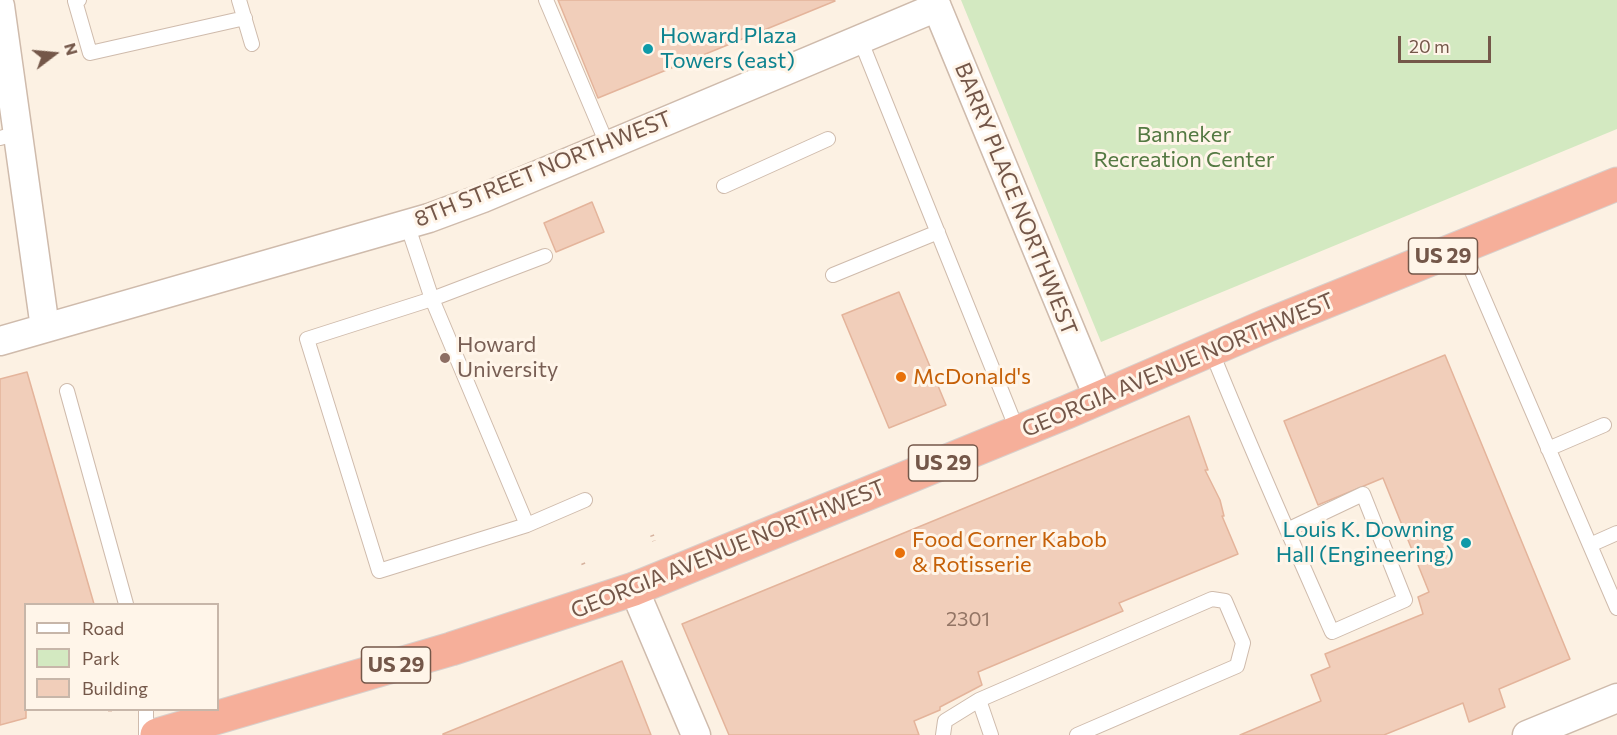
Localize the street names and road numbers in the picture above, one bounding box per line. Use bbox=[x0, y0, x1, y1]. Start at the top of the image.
street label: BARRY PLACE NORTHWEST bbox=[949, 59, 1083, 339]
street label: 8TH STREET NORTHWEST bbox=[411, 105, 675, 233]
road number: US 29 bbox=[1408, 238, 1478, 274]
street label: GEORGIA AVENUE NORTHWEST bbox=[1018, 287, 1338, 443]
road number: US 29 bbox=[908, 445, 978, 481]
street label: GEORGIA AVENUE NORTHWEST bbox=[567, 474, 889, 624]
road number: US 29 bbox=[362, 647, 430, 683]

